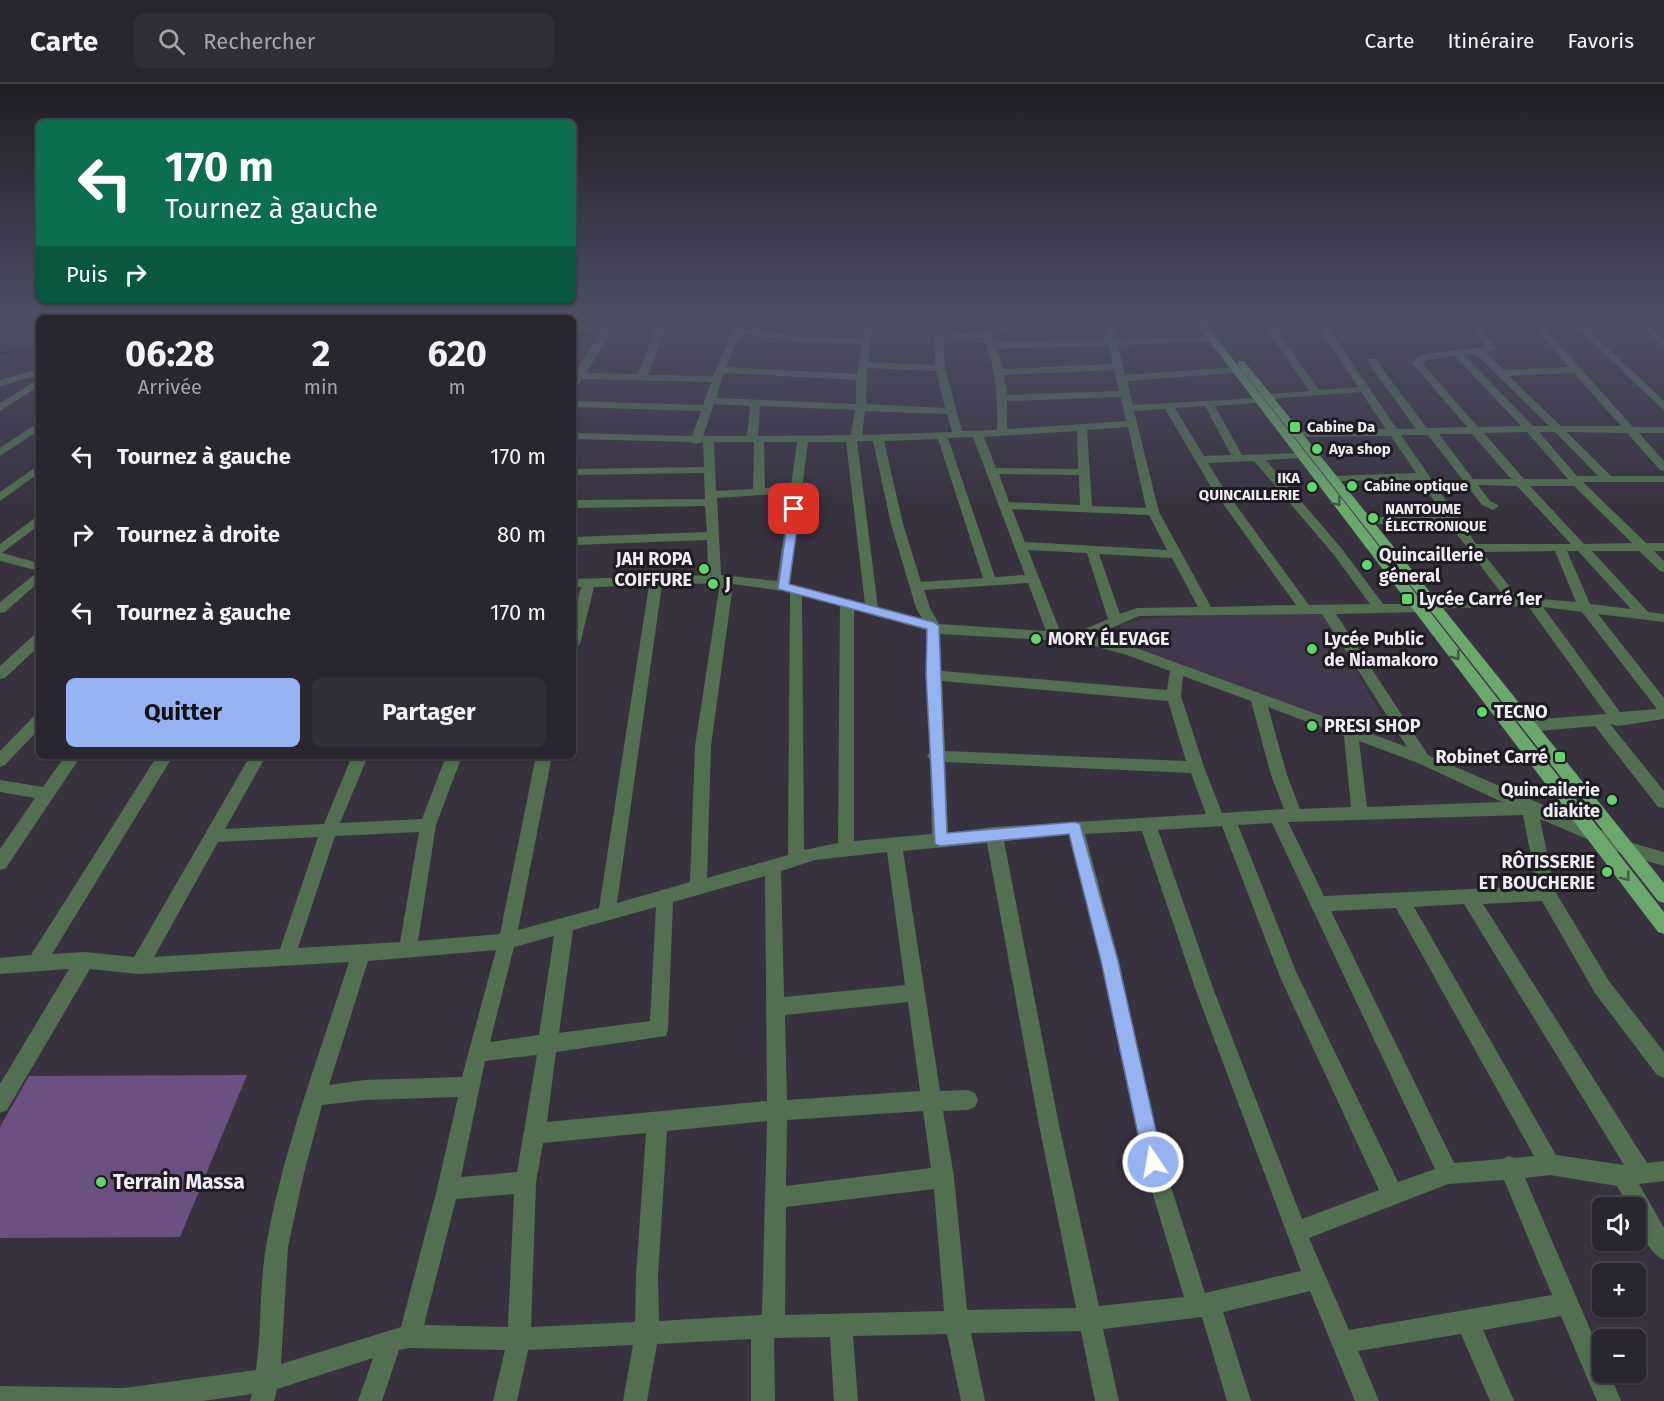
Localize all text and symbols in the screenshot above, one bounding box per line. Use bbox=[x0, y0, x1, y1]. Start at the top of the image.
search box bbox=[134, 14, 554, 68]
text: Carte bbox=[30, 25, 98, 58]
icon: search bbox=[155, 25, 188, 58]
text: Rechercher bbox=[203, 28, 315, 55]
text: Carte bbox=[1365, 28, 1414, 54]
text: Itinéraire bbox=[1447, 28, 1534, 54]
text: Favoris bbox=[1567, 28, 1634, 54]
text: 170 m bbox=[165, 142, 274, 192]
icon: left bbox=[66, 144, 144, 222]
text: Tournez à gauche bbox=[165, 193, 378, 225]
icon: right bbox=[119, 258, 152, 291]
text: Puis bbox=[66, 261, 107, 288]
text: 06:28 bbox=[125, 332, 215, 376]
text: 2 bbox=[312, 332, 330, 376]
text: 620 bbox=[427, 332, 487, 376]
text: Arrivée bbox=[138, 375, 202, 399]
text: min bbox=[304, 375, 338, 399]
text: m bbox=[449, 375, 466, 399]
place label: Cabine Da bbox=[1307, 418, 1375, 436]
marker: Cabine Da bbox=[1288, 420, 1302, 434]
icon: left bbox=[66, 440, 99, 473]
place label: Aya shop bbox=[1328, 440, 1391, 458]
marker: Aya shop bbox=[1310, 442, 1324, 456]
text: Tournez à gauche bbox=[117, 443, 291, 470]
text: 170 m bbox=[490, 443, 546, 470]
place label: IKA QUINCAILLERIE bbox=[1199, 469, 1301, 504]
place label: Cabine optique bbox=[1364, 477, 1468, 495]
marker: Cabine optique bbox=[1345, 479, 1359, 493]
marker: IKA QUINCAILLERIE bbox=[1305, 480, 1319, 494]
pin bbox=[768, 483, 819, 534]
icon: arrive bbox=[777, 492, 810, 525]
one-way arrow bbox=[1329, 495, 1340, 506]
place label: NANTOUME ÉLECTRONIQUE bbox=[1385, 500, 1487, 535]
marker: NANTOUME ÉLECTRONIQUE bbox=[1366, 511, 1380, 525]
icon: right bbox=[66, 518, 99, 551]
text: Tournez à droite bbox=[117, 521, 280, 548]
text: 80 m bbox=[497, 521, 546, 548]
place label: Quincaillerie géneral bbox=[1379, 544, 1483, 587]
place label: JAH ROPA COIFFURE bbox=[614, 548, 692, 591]
marker: Quincaillerie géneral bbox=[1360, 558, 1374, 572]
marker: JAH ROPA COIFFURE bbox=[697, 562, 711, 576]
place label: J bbox=[724, 573, 731, 595]
marker: J bbox=[706, 577, 720, 591]
place label: Lycée Carré 1er bbox=[1419, 588, 1543, 610]
marker: Lycée Carré 1er bbox=[1400, 592, 1414, 606]
icon: left bbox=[66, 596, 99, 629]
text: Tournez à gauche bbox=[117, 599, 291, 626]
text: 170 m bbox=[490, 599, 546, 626]
place label: MORY ÉLEVAGE bbox=[1048, 627, 1170, 650]
place label: Lycée Public de Niamakoro bbox=[1324, 628, 1438, 671]
marker: MORY ÉLEVAGE bbox=[1029, 632, 1043, 646]
marker: Lycée Public de Niamakoro bbox=[1305, 642, 1319, 656]
one-way arrow bbox=[1448, 650, 1459, 661]
button: Quitter bbox=[66, 678, 300, 747]
button: Partager bbox=[312, 678, 546, 747]
place label: TECNO bbox=[1494, 701, 1548, 723]
marker: TECNO bbox=[1475, 705, 1489, 719]
place label: PRESI SHOP bbox=[1324, 715, 1421, 737]
marker: PRESI SHOP bbox=[1305, 719, 1319, 733]
place label: Robinet Carré bbox=[1435, 746, 1548, 768]
marker: Robinet Carré bbox=[1553, 750, 1567, 764]
place label: Quincailerie diakite bbox=[1501, 779, 1600, 822]
marker: Quincailerie diakite bbox=[1605, 793, 1619, 807]
place label: RÔTISSERIE ET BOUCHERIE bbox=[1479, 850, 1595, 894]
marker: RÔTISSERIE ET BOUCHERIE bbox=[1600, 865, 1614, 879]
one-way arrow bbox=[1618, 871, 1629, 882]
position arrow bbox=[1121, 1130, 1185, 1194]
place label: Terrain Massa bbox=[113, 1169, 245, 1195]
marker: Terrain Massa bbox=[94, 1175, 108, 1189]
map controls bbox=[1592, 1197, 1646, 1383]
button: sound bbox=[1592, 1197, 1646, 1251]
button: + bbox=[1592, 1263, 1646, 1317]
button: − bbox=[1592, 1329, 1646, 1383]

